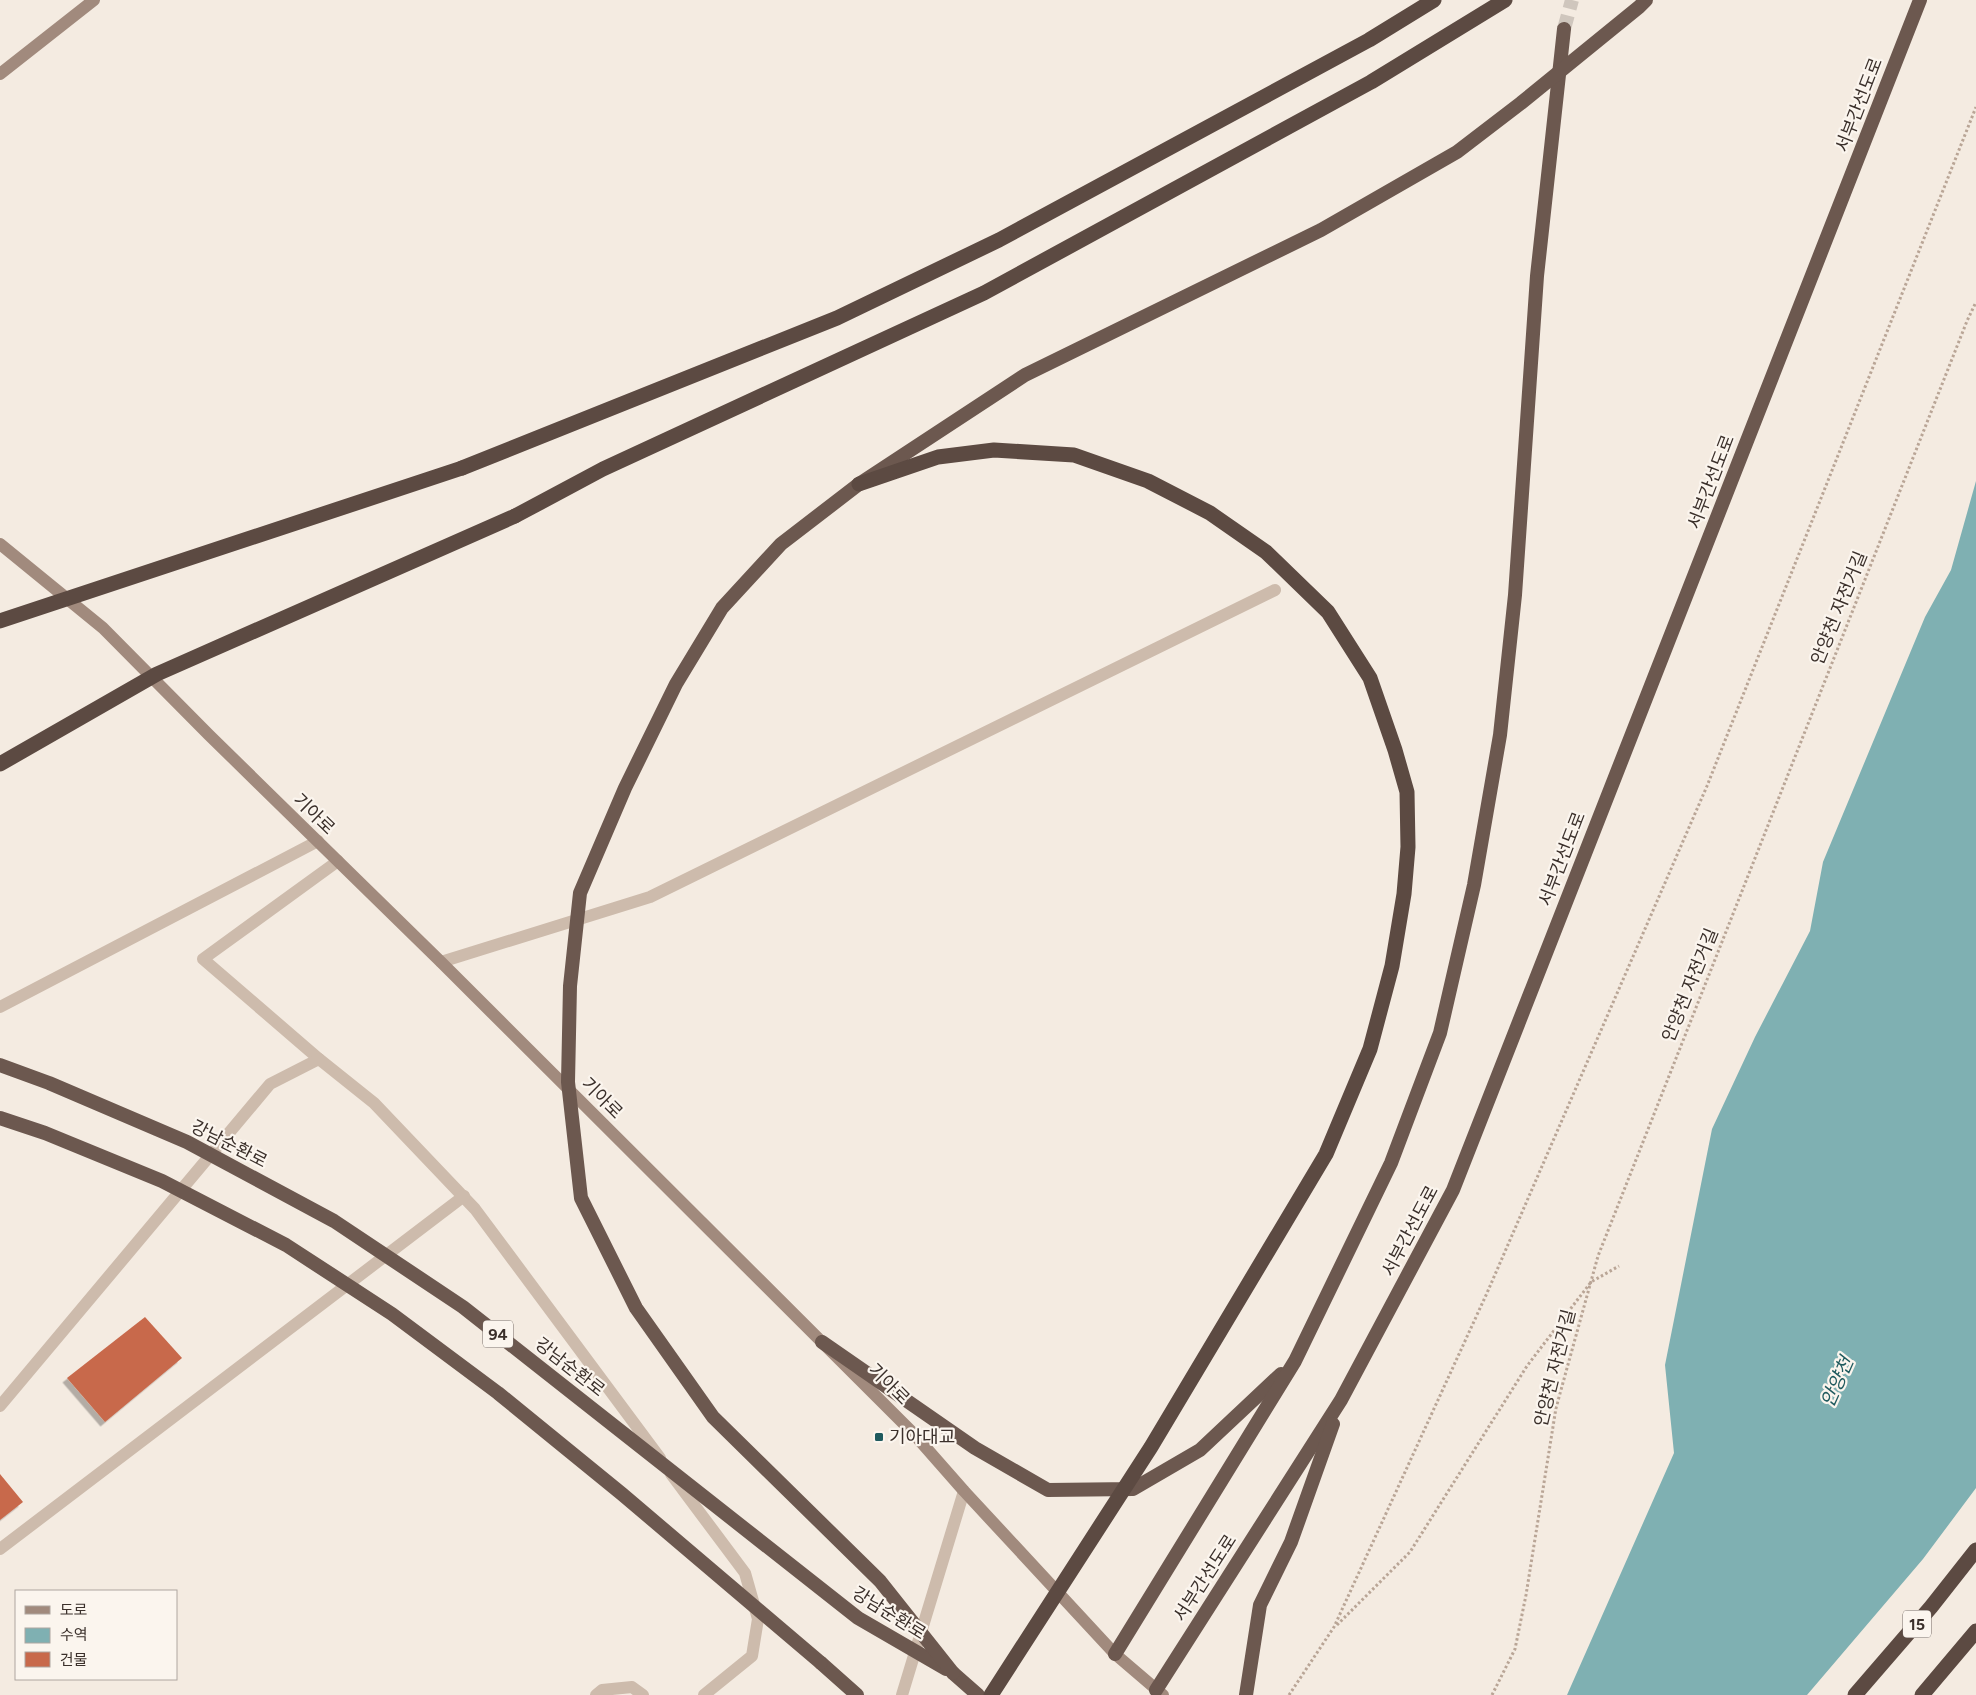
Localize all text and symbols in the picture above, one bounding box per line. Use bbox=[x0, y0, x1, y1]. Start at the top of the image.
street label: 서부간선도로 bbox=[1831, 55, 1887, 155]
street label: 서부간선도로 bbox=[1683, 432, 1739, 532]
street label: 안양천 자전거길 bbox=[1806, 548, 1872, 668]
street label: 기아로 bbox=[288, 789, 340, 839]
street label: 서부간선도로 bbox=[1534, 809, 1590, 909]
street label: 안양천 자전거길 bbox=[1657, 925, 1723, 1045]
street label: 기아로 bbox=[577, 1073, 627, 1123]
street label: 강남순환로 bbox=[187, 1115, 271, 1173]
street label: 서부간선도로 bbox=[1377, 1182, 1443, 1280]
street label: 안양천 자전거길 bbox=[1530, 1307, 1580, 1429]
road number: 94 bbox=[483, 1320, 513, 1348]
street label: 강남순환로 bbox=[531, 1333, 609, 1401]
water label: 안양천 bbox=[1816, 1352, 1859, 1411]
street label: 기아로 bbox=[864, 1359, 914, 1409]
place label: 기아대교 bbox=[889, 1426, 955, 1448]
marker: 기아대교 bbox=[873, 1431, 885, 1443]
street label: 서부간선도로 bbox=[1169, 1530, 1241, 1626]
street label: 강남순환로 bbox=[848, 1582, 930, 1644]
legend bbox=[15, 1590, 178, 1680]
text: 도로 bbox=[60, 1601, 88, 1619]
road number: 15 bbox=[1903, 1610, 1931, 1638]
text: 수역 bbox=[60, 1626, 88, 1644]
text: 건물 bbox=[60, 1651, 88, 1669]

